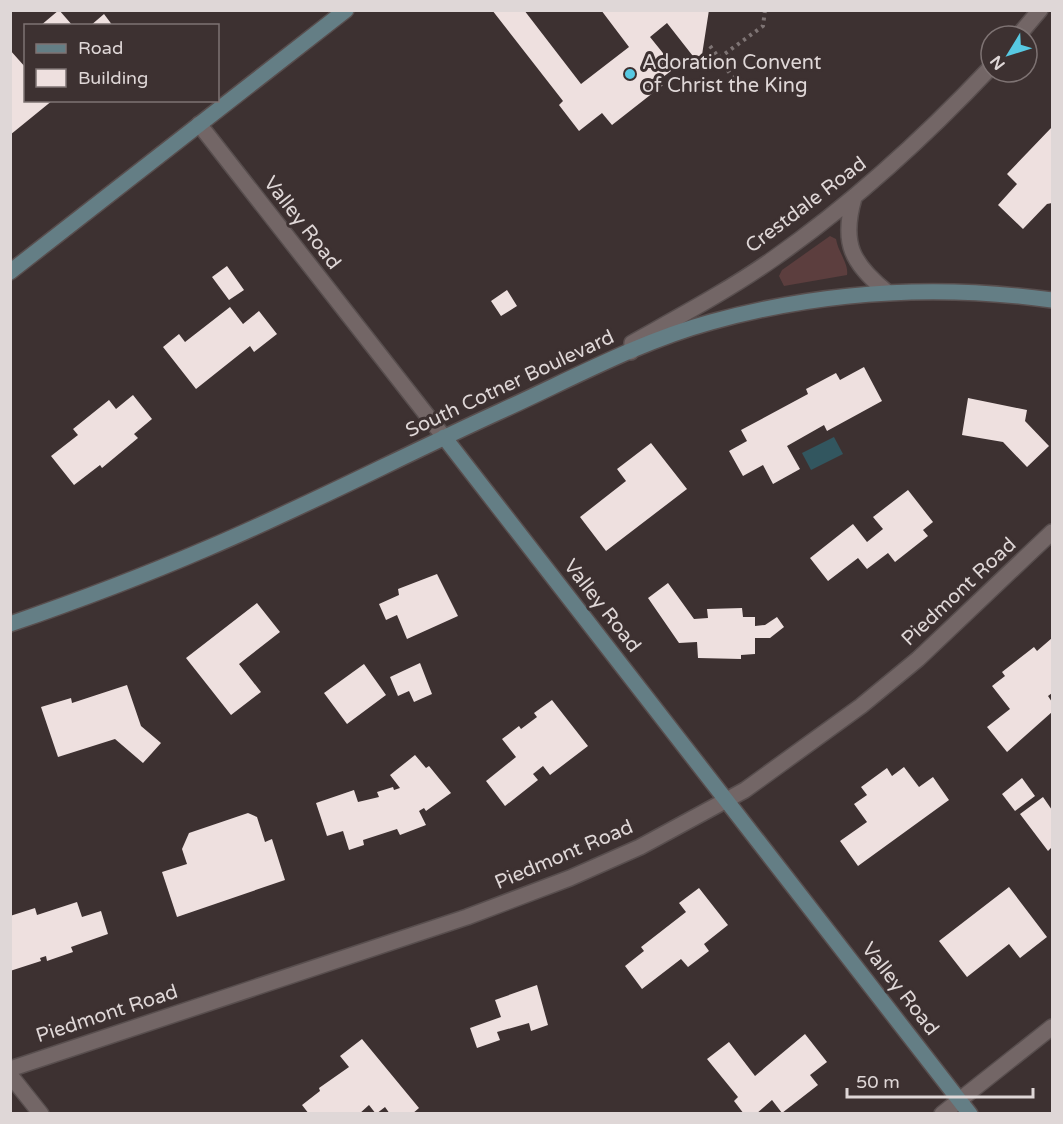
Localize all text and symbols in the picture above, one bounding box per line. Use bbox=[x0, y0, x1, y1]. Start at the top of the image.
legend bbox=[24, 24, 219, 102]
north arrow bbox=[979, 24, 1039, 84]
text: Road bbox=[78, 37, 123, 59]
place label: Adoration Convent of Christ the King bbox=[642, 51, 822, 98]
text: N bbox=[986, 51, 1010, 74]
text: Building bbox=[78, 67, 148, 89]
marker: Adoration Convent of Christ the King bbox=[623, 67, 637, 81]
street label: Crestdale Road bbox=[741, 152, 871, 258]
street label: Valley Road bbox=[258, 172, 346, 274]
street label: South Cotner Boulevard bbox=[402, 325, 618, 443]
street label: Piedmont Road bbox=[897, 533, 1021, 651]
street label: Valley Road bbox=[558, 555, 646, 657]
street label: Piedmont Road bbox=[491, 815, 637, 895]
street label: Valley Road bbox=[856, 938, 944, 1040]
street label: Piedmont Road bbox=[33, 980, 181, 1048]
scale bar bbox=[847, 1061, 1033, 1099]
text: 50 m bbox=[856, 1071, 900, 1093]

